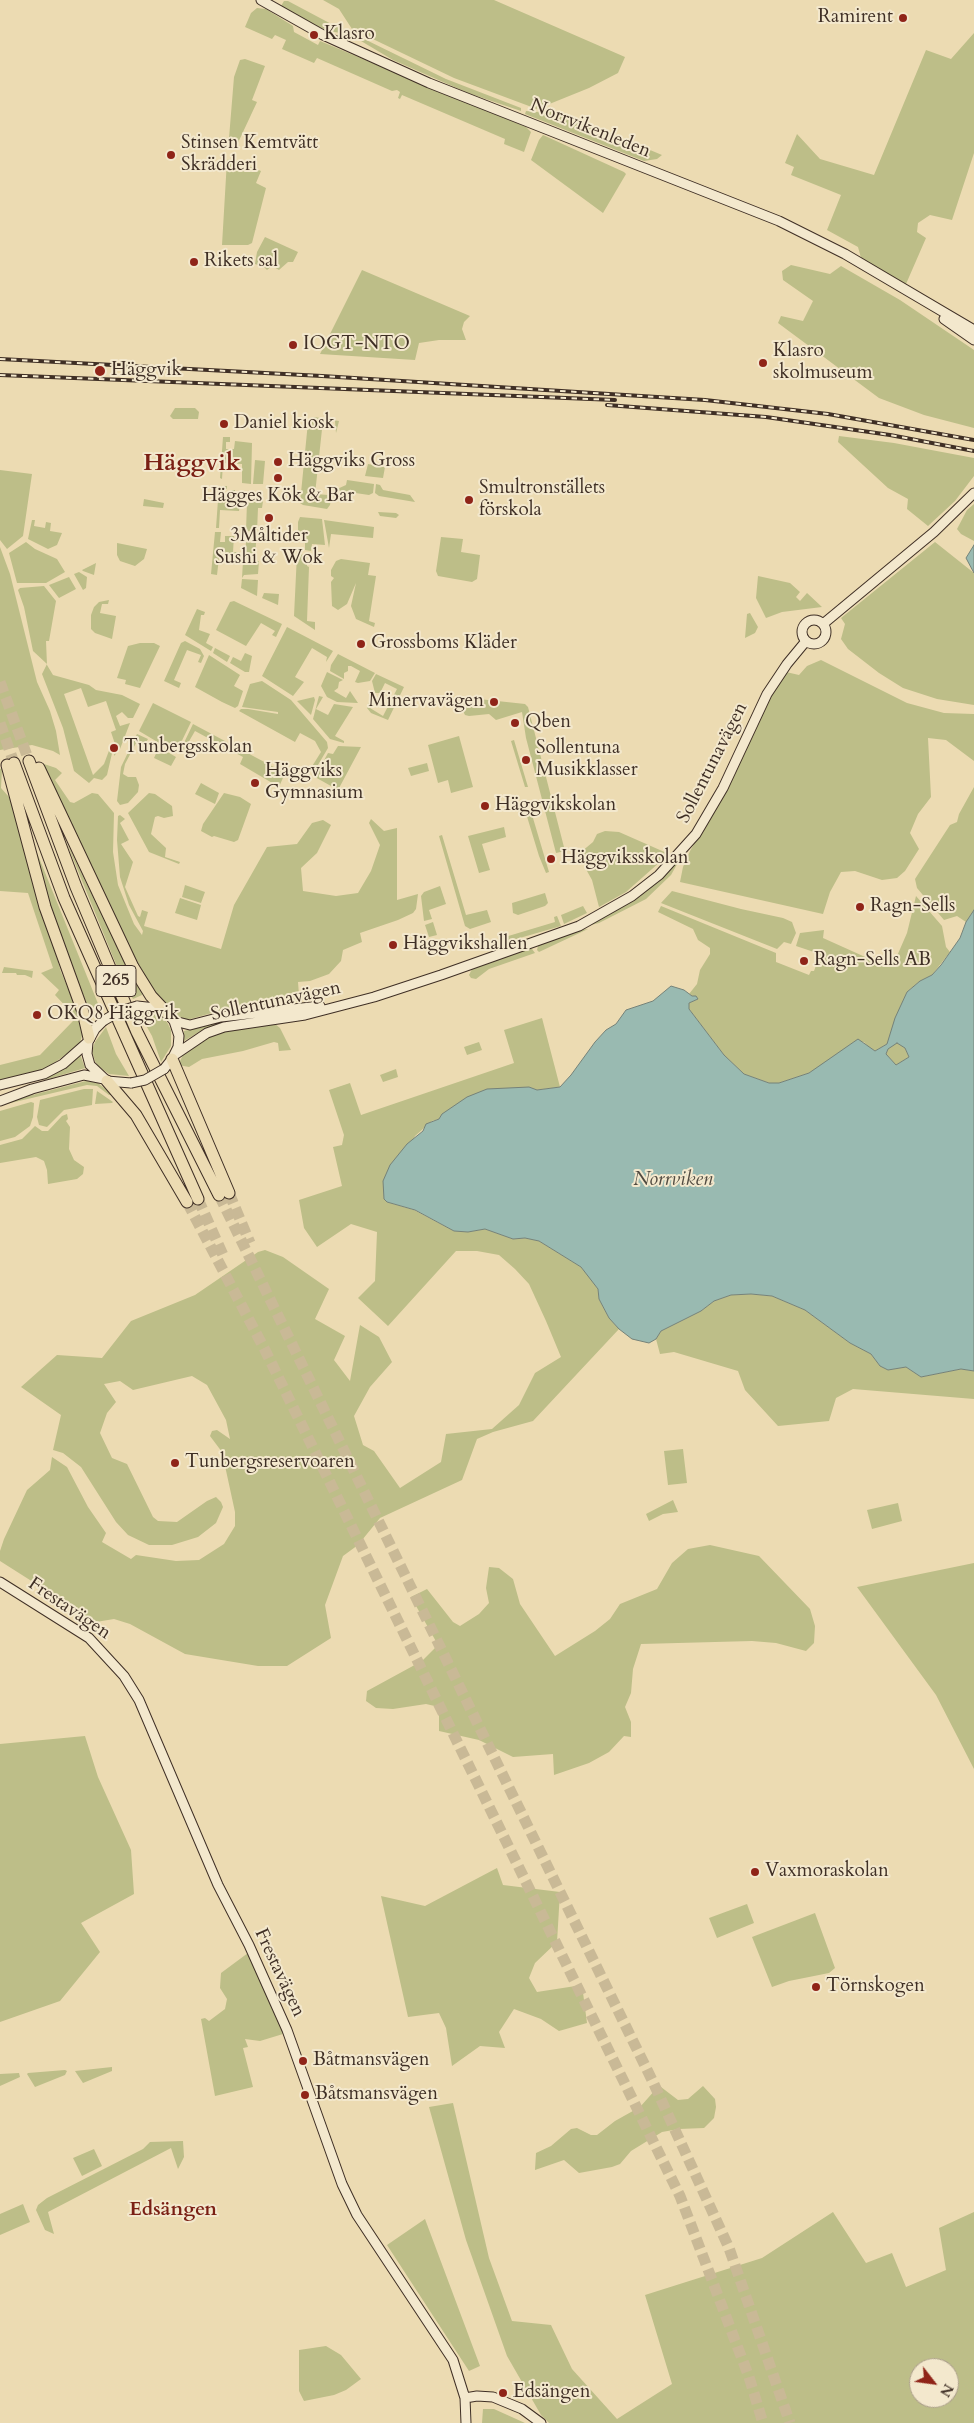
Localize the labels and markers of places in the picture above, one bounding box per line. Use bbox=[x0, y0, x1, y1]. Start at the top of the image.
place label: Ramirent bbox=[818, 7, 893, 29]
marker: Ramirent bbox=[897, 12, 909, 24]
place label: Klasro bbox=[324, 24, 375, 46]
marker: Klasro bbox=[308, 29, 320, 41]
place label: Stinsen Kemtvätt Skrädderi bbox=[181, 133, 318, 177]
marker: Stinsen Kemtvätt Skrädderi bbox=[165, 149, 177, 161]
place label: Rikets sal bbox=[204, 251, 278, 273]
marker: Rikets sal bbox=[188, 256, 200, 268]
place label: IOGT-NTO bbox=[303, 334, 410, 356]
marker: IOGT-NTO bbox=[287, 339, 299, 351]
place label: Klasro skolmuseum bbox=[773, 341, 873, 385]
marker: Klasro skolmuseum bbox=[757, 357, 769, 369]
place label: Häggvik bbox=[111, 360, 182, 382]
marker: Häggvik bbox=[93, 364, 107, 378]
place label: Daniel kiosk bbox=[234, 413, 335, 435]
marker: Daniel kiosk bbox=[218, 418, 230, 430]
place label: Häggviks Gross bbox=[288, 451, 415, 473]
marker: Häggviks Gross bbox=[272, 456, 284, 468]
marker: Hägges Kök & Bar bbox=[272, 472, 284, 484]
place label: Smultronställets förskola bbox=[479, 478, 605, 522]
place label: Hägges Kök & Bar bbox=[202, 486, 354, 508]
marker: Smultronställets förskola bbox=[463, 494, 475, 506]
marker: 3Måltider Sushi & Wok bbox=[263, 512, 275, 524]
place label: 3Måltider Sushi & Wok bbox=[215, 526, 323, 570]
place label: Grossboms Kläder bbox=[371, 633, 517, 655]
marker: Grossboms Kläder bbox=[355, 638, 367, 650]
place label: Minervavägen bbox=[369, 691, 484, 713]
marker: Minervavägen bbox=[488, 696, 500, 708]
place label: Qben bbox=[525, 712, 571, 734]
marker: Qben bbox=[509, 717, 521, 729]
place label: Tunbergsskolan bbox=[124, 737, 253, 759]
place label: Sollentuna Musikklasser bbox=[536, 738, 638, 782]
marker: Tunbergsskolan bbox=[108, 742, 120, 754]
marker: Sollentuna Musikklasser bbox=[520, 754, 532, 766]
place label: Häggviks Gymnasium bbox=[265, 761, 363, 805]
marker: Häggviks Gymnasium bbox=[249, 777, 261, 789]
place label: Häggvikskolan bbox=[495, 795, 616, 817]
marker: Häggvikskolan bbox=[479, 800, 491, 812]
place label: Häggviksskolan bbox=[561, 848, 689, 870]
marker: Häggviksskolan bbox=[545, 853, 557, 865]
place label: Ragn-Sells bbox=[870, 896, 955, 918]
marker: Ragn-Sells bbox=[854, 901, 866, 913]
place label: Häggvikshallen bbox=[403, 934, 528, 956]
marker: Häggvikshallen bbox=[387, 939, 399, 951]
place label: Ragn-Sells AB bbox=[814, 950, 931, 972]
marker: Ragn-Sells AB bbox=[798, 955, 810, 967]
place label: OKQ8 Häggvik bbox=[47, 1004, 179, 1026]
marker: OKQ8 Häggvik bbox=[31, 1009, 43, 1021]
place label: Tunbergsreservoaren bbox=[185, 1452, 355, 1474]
marker: Tunbergsreservoaren bbox=[169, 1457, 181, 1469]
place label: Vaxmoraskolan bbox=[765, 1861, 889, 1883]
marker: Vaxmoraskolan bbox=[749, 1866, 761, 1878]
place label: Törnskogen bbox=[826, 1976, 925, 1998]
marker: Törnskogen bbox=[810, 1981, 822, 1993]
place label: Båtmansvägen bbox=[313, 2050, 430, 2072]
marker: Båtmansvägen bbox=[297, 2055, 309, 2067]
place label: Båtsmansvägen bbox=[315, 2084, 438, 2106]
marker: Båtsmansvägen bbox=[299, 2089, 311, 2101]
place label: Edsängen bbox=[513, 2382, 590, 2404]
marker: Edsängen bbox=[497, 2387, 509, 2399]

